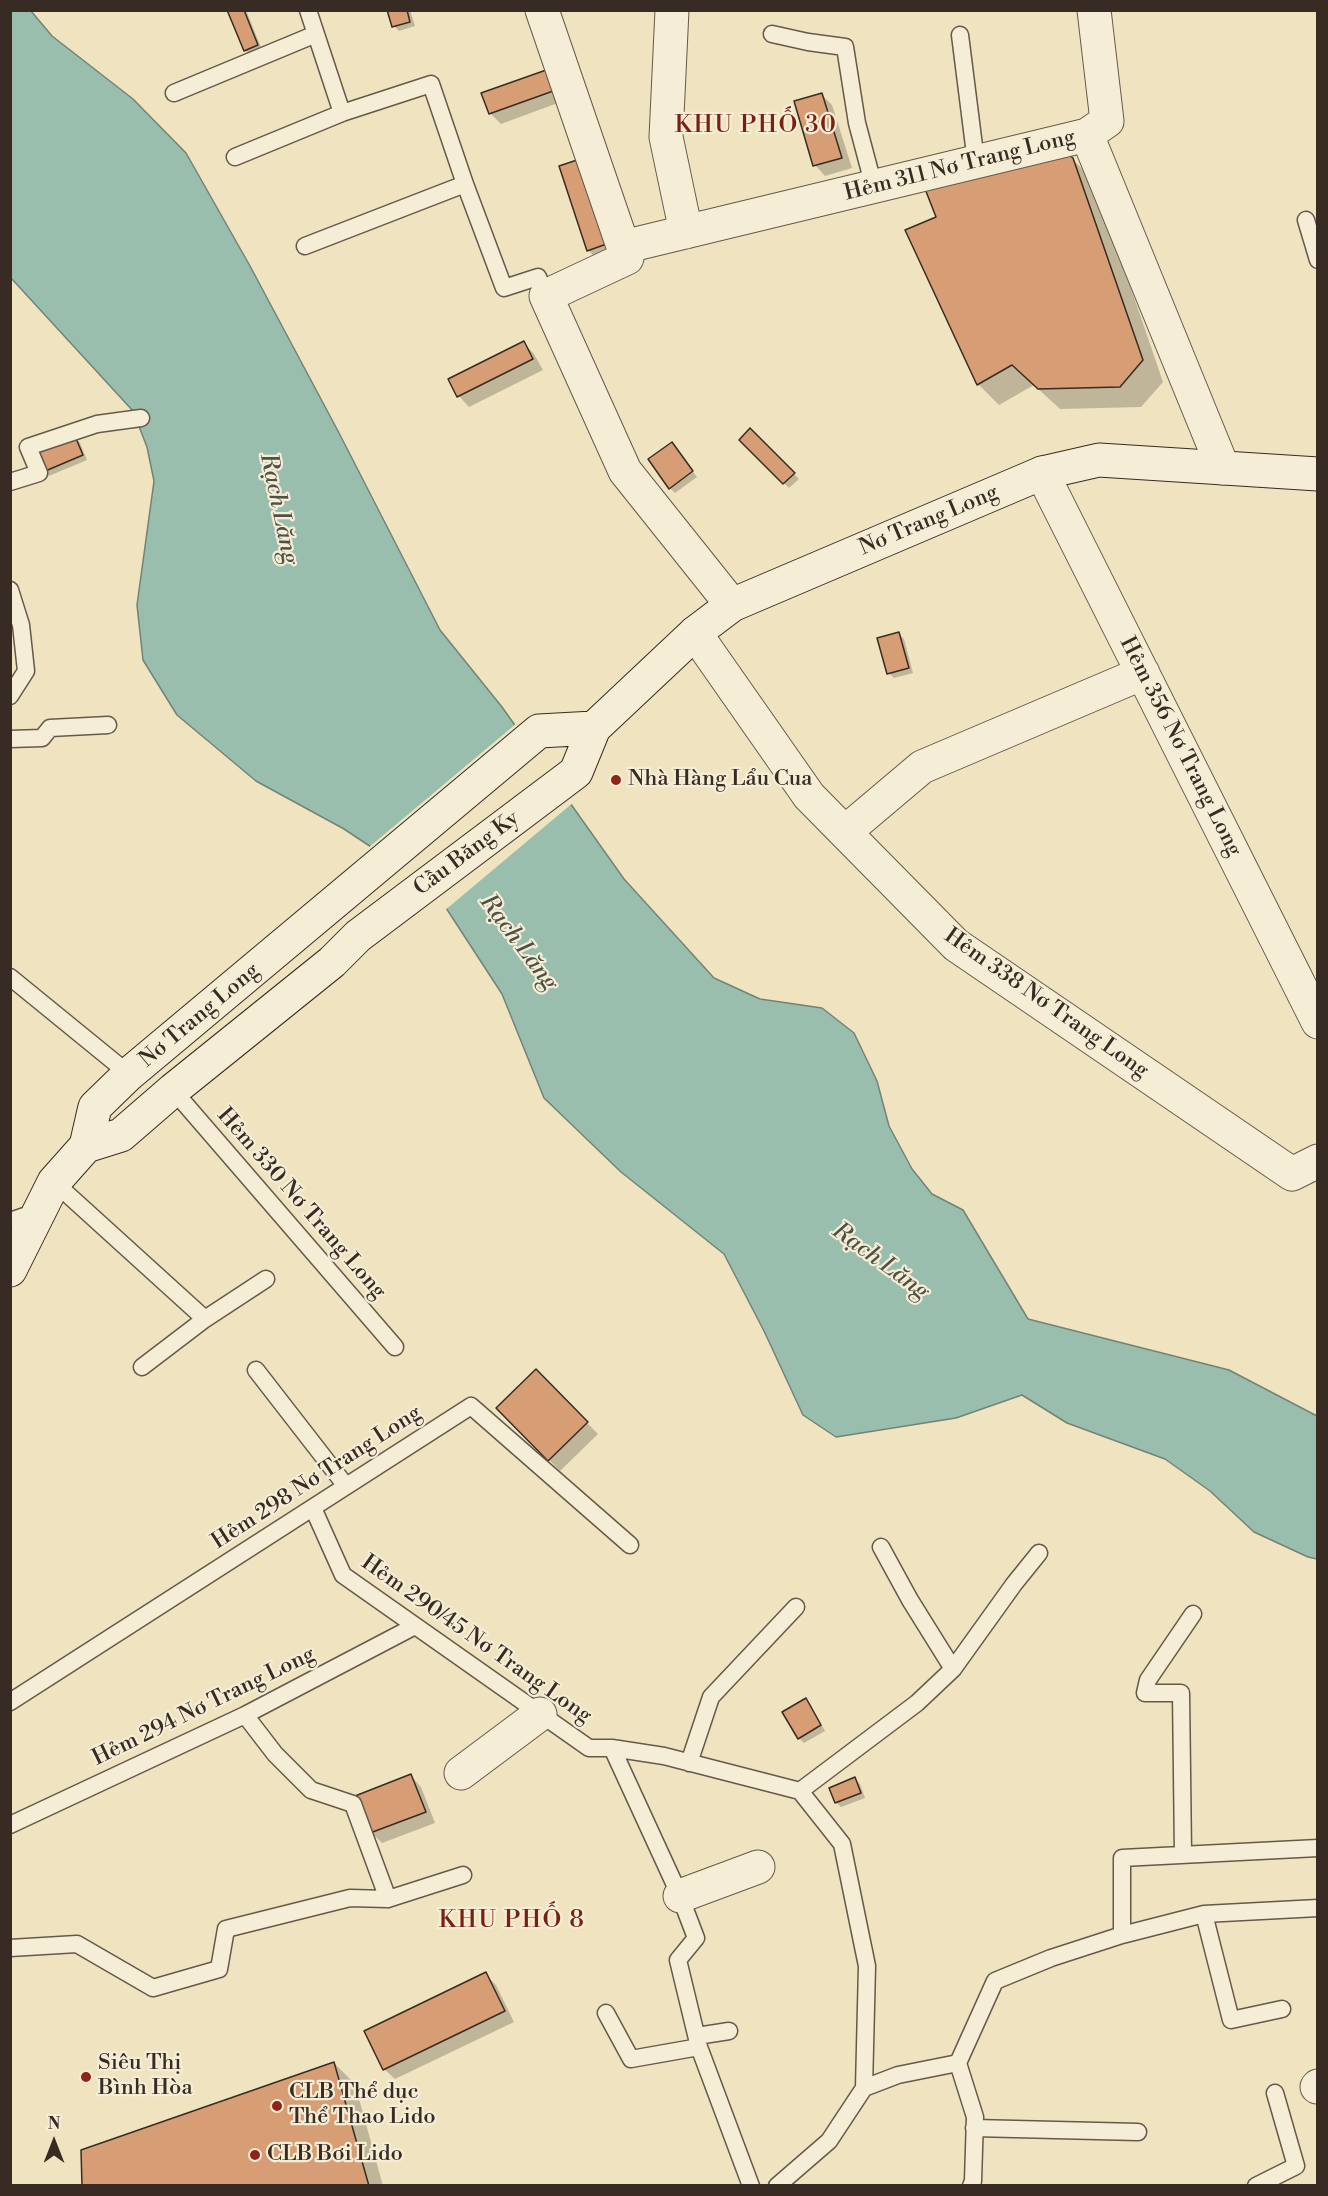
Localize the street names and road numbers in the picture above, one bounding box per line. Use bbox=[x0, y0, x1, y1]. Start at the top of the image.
street label: Hẻm 311 Nơ Trang Long bbox=[842, 125, 1078, 207]
street label: Nơ Trang Long bbox=[855, 480, 1003, 562]
street label: Hẻm 356 Nơ Trang Long bbox=[1113, 633, 1247, 861]
street label: Cầu Băng Ky bbox=[409, 806, 525, 902]
street label: Hẻm 338 Nơ Trang Long bbox=[939, 923, 1153, 1085]
street label: Nơ Trang Long bbox=[135, 958, 265, 1074]
street label: Hẻm 330 Nơ Trang Long bbox=[211, 1103, 391, 1305]
street label: Hẻm 298 Nơ Trang Long bbox=[207, 1400, 427, 1556]
street label: Hẻm 290/45 Nơ Trang Long bbox=[356, 1550, 596, 1730]
street label: Hẻm 294 Nơ Trang Long bbox=[88, 1642, 320, 1772]

